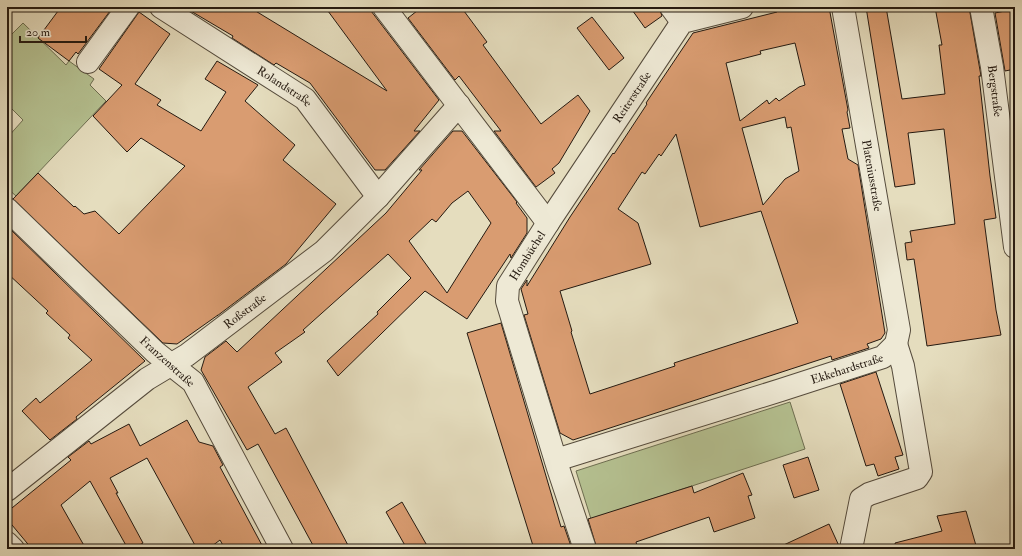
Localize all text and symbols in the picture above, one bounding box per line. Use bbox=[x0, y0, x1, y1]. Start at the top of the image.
scale bar bbox=[20, 18, 86, 44]
text: 20 m bbox=[26, 25, 51, 40]
street label: Rolandstraße bbox=[254, 63, 316, 110]
street label: Bergstraße bbox=[984, 64, 1006, 118]
street label: Reiterstraße bbox=[609, 68, 655, 126]
street label: Plateniusstraße bbox=[859, 138, 886, 213]
street label: Hombüchel bbox=[506, 228, 549, 283]
street label: Roßstraße bbox=[221, 290, 269, 332]
street label: Franzenstraße bbox=[136, 333, 198, 391]
street label: Ekkehardstraße bbox=[809, 350, 885, 387]

